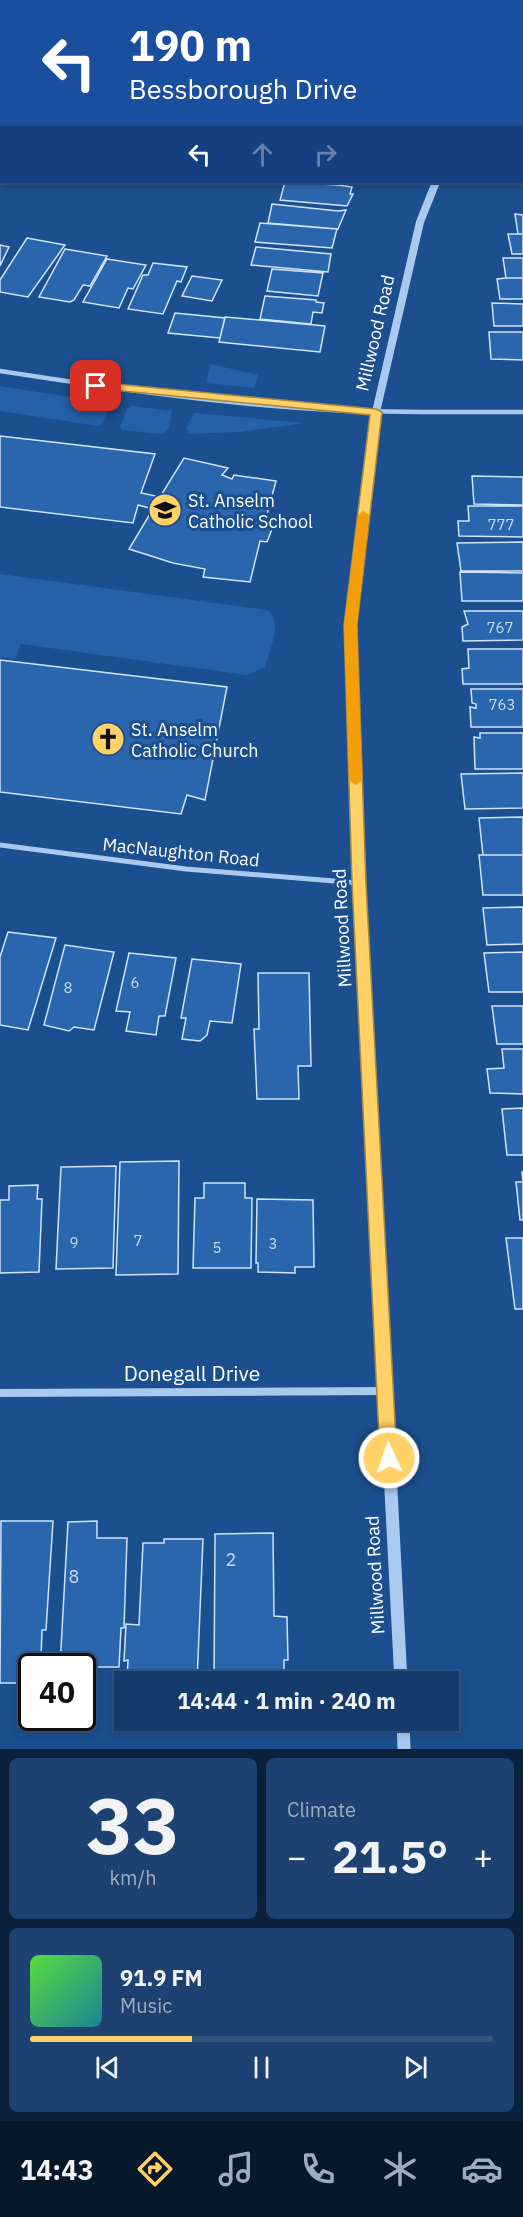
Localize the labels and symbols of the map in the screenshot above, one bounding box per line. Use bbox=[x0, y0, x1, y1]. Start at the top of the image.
street label: Millwood Road bbox=[350, 273, 400, 393]
pin bbox=[70, 360, 121, 411]
place label: St. Anselm Catholic School bbox=[188, 489, 313, 533]
school or university icon: St. Anselm Catholic School bbox=[147, 492, 183, 528]
house number: 777 bbox=[487, 515, 515, 534]
house number: 767 bbox=[486, 618, 514, 637]
house number: 763 bbox=[488, 695, 516, 714]
place label: St. Anselm Catholic Church bbox=[131, 718, 259, 762]
church icon: St. Anselm Catholic Church bbox=[90, 721, 126, 757]
street label: MacNaughton Road bbox=[101, 832, 261, 872]
street label: Millwood Road bbox=[327, 868, 357, 988]
house number: 6 bbox=[130, 973, 140, 992]
house number: 8 bbox=[63, 978, 73, 997]
house number: 7 bbox=[133, 1231, 143, 1250]
house number: 9 bbox=[69, 1233, 79, 1252]
house number: 3 bbox=[268, 1234, 278, 1253]
house number: 5 bbox=[212, 1238, 222, 1257]
street label: Donegall Drive bbox=[124, 1359, 260, 1387]
position arrow bbox=[357, 1426, 421, 1490]
street label: Millwood Road bbox=[360, 1515, 390, 1635]
house number: 2 bbox=[226, 1548, 236, 1571]
house number: 8 bbox=[69, 1565, 79, 1588]
speed limit sign: 40 bbox=[18, 1653, 96, 1731]

